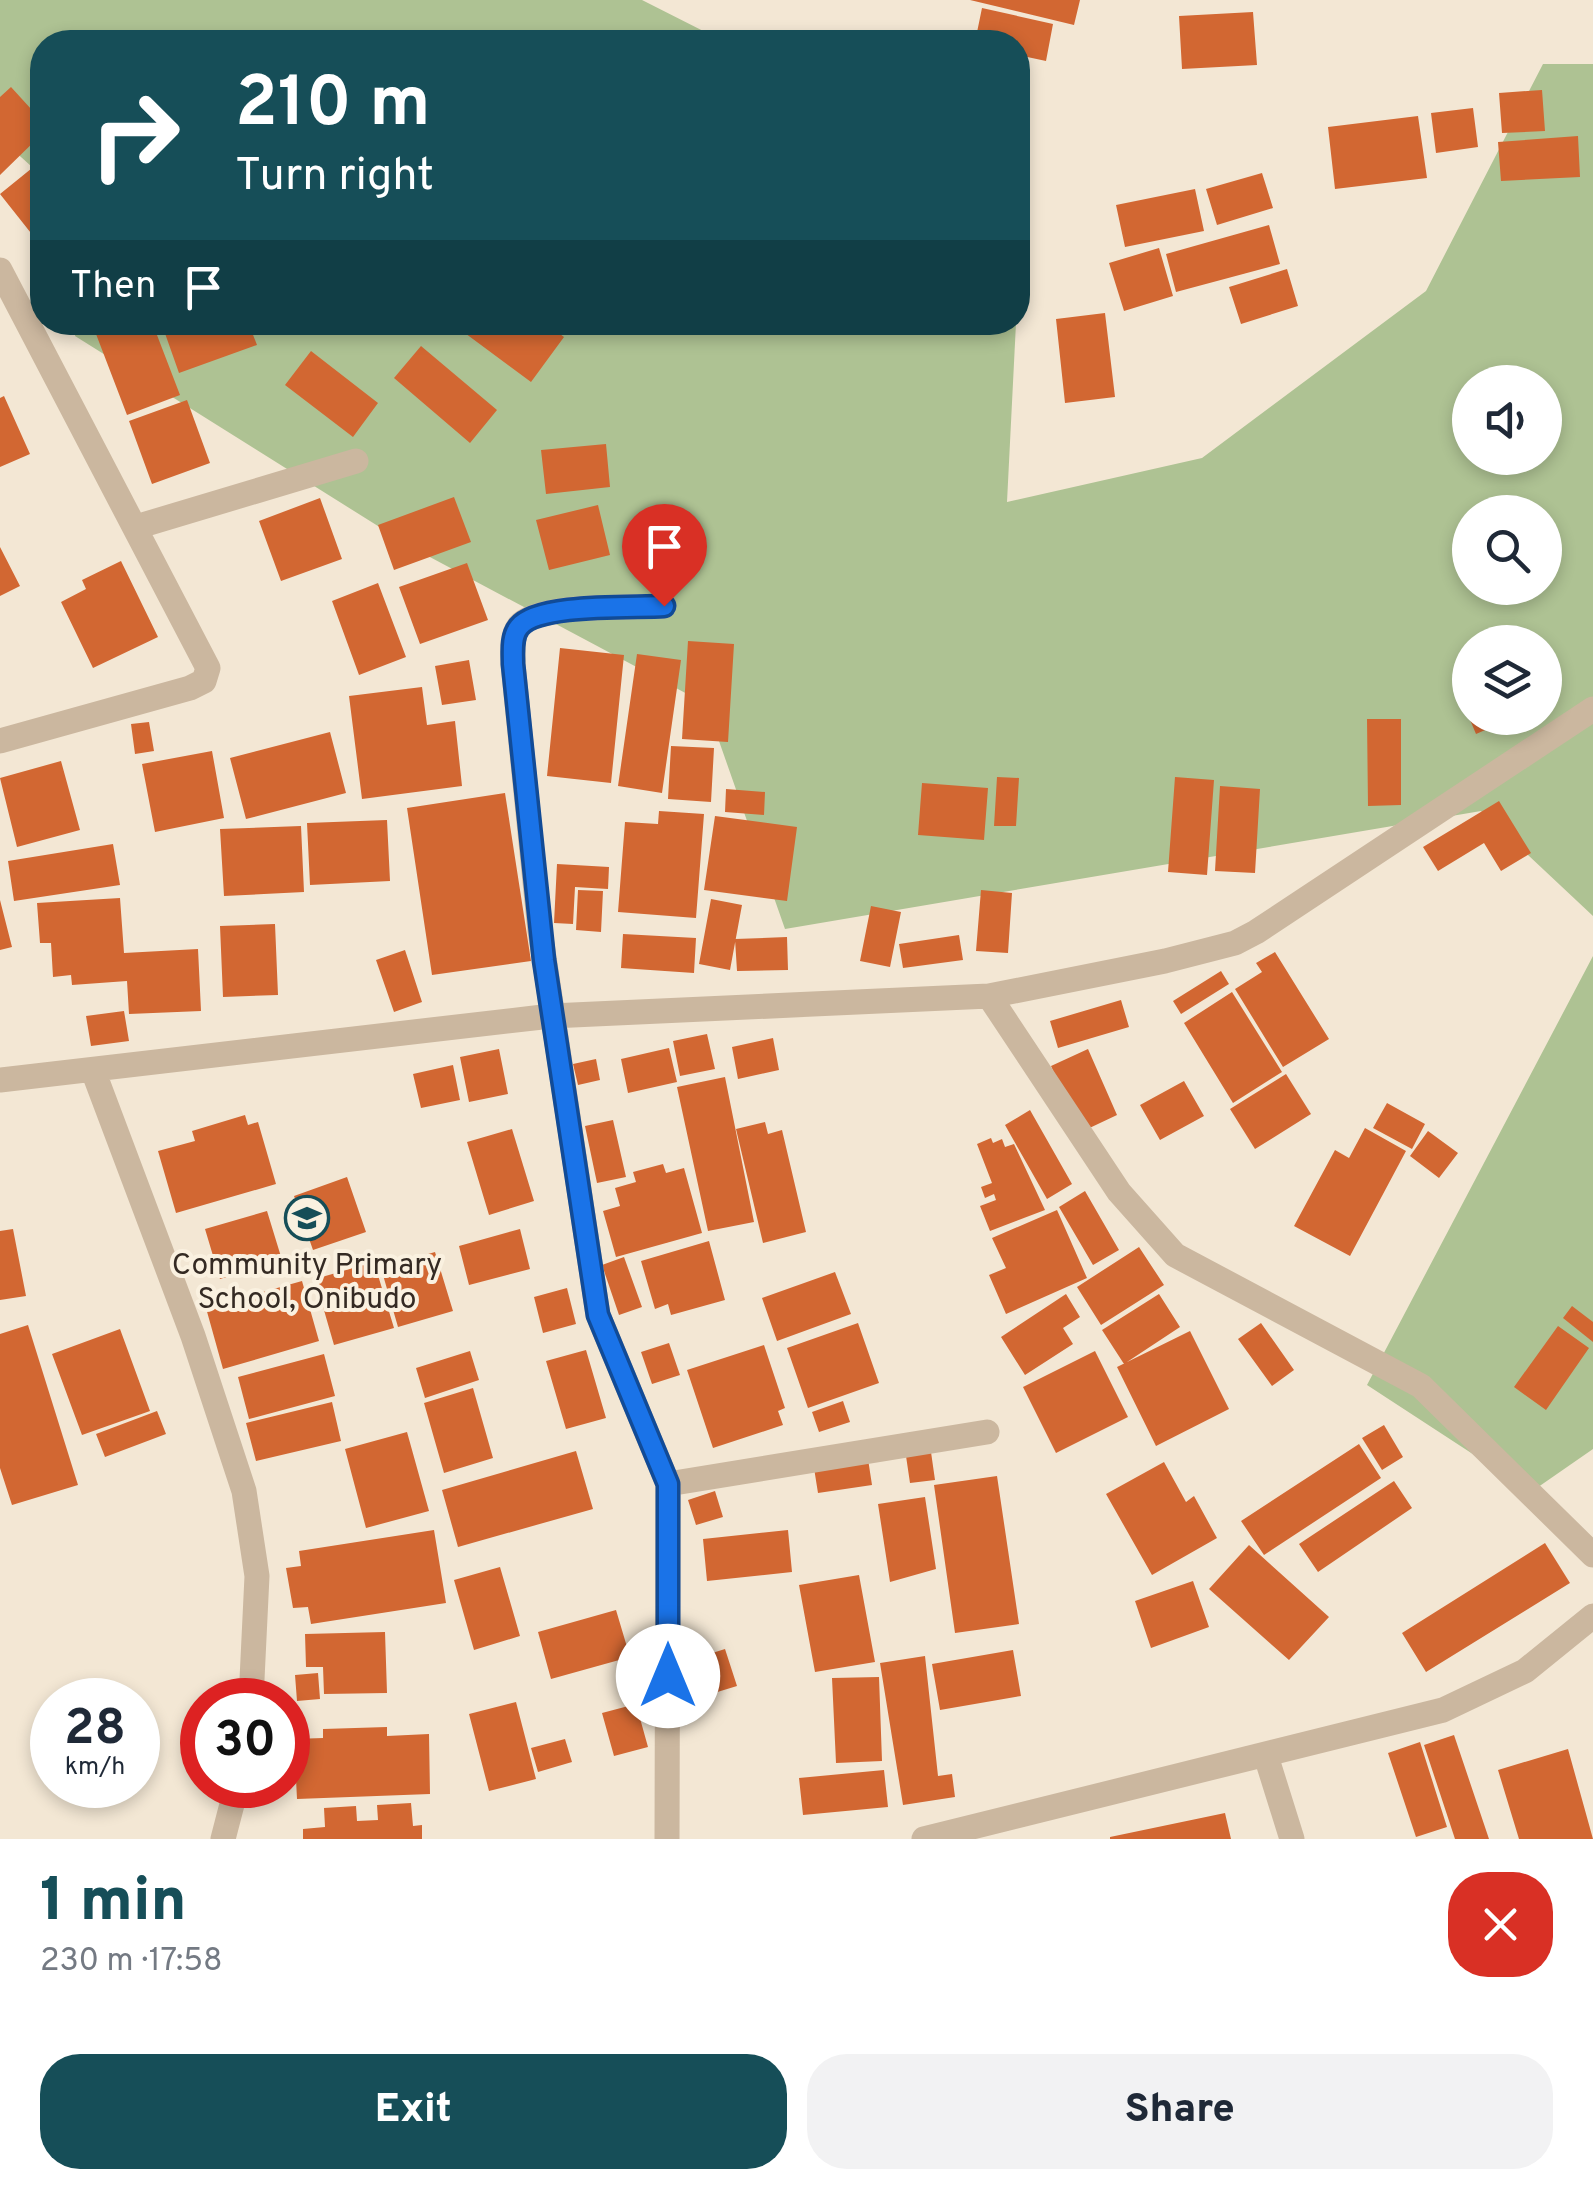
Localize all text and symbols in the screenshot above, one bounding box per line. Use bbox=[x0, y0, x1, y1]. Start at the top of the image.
text: 210 m bbox=[235, 62, 431, 151]
icon: right bbox=[70, 70, 200, 200]
text: Turn right bbox=[235, 149, 434, 206]
icon: arrive bbox=[176, 260, 231, 315]
text: Then bbox=[70, 263, 156, 312]
map controls bbox=[1452, 365, 1562, 735]
button: sound bbox=[1452, 365, 1562, 475]
button: search bbox=[1452, 495, 1562, 605]
pin bbox=[622, 504, 707, 607]
icon: arrive bbox=[637, 519, 692, 574]
button: layers bbox=[1452, 625, 1562, 735]
school or university icon: Community Primary School, Onibudo bbox=[284, 1195, 330, 1241]
place label: Community Primary School, Onibudo bbox=[172, 1248, 442, 1319]
position arrow bbox=[616, 1624, 720, 1728]
speed limit sign: 30 bbox=[180, 1678, 310, 1808]
text: 28 bbox=[64, 1699, 126, 1762]
text: km/h bbox=[65, 1752, 125, 1784]
text: 1 min bbox=[40, 1866, 187, 1942]
button: close bbox=[1448, 1872, 1553, 1977]
text: 230 m · 17:58 bbox=[40, 1942, 223, 1982]
button: Exit bbox=[40, 2054, 787, 2169]
button: Share bbox=[807, 2054, 1553, 2169]

